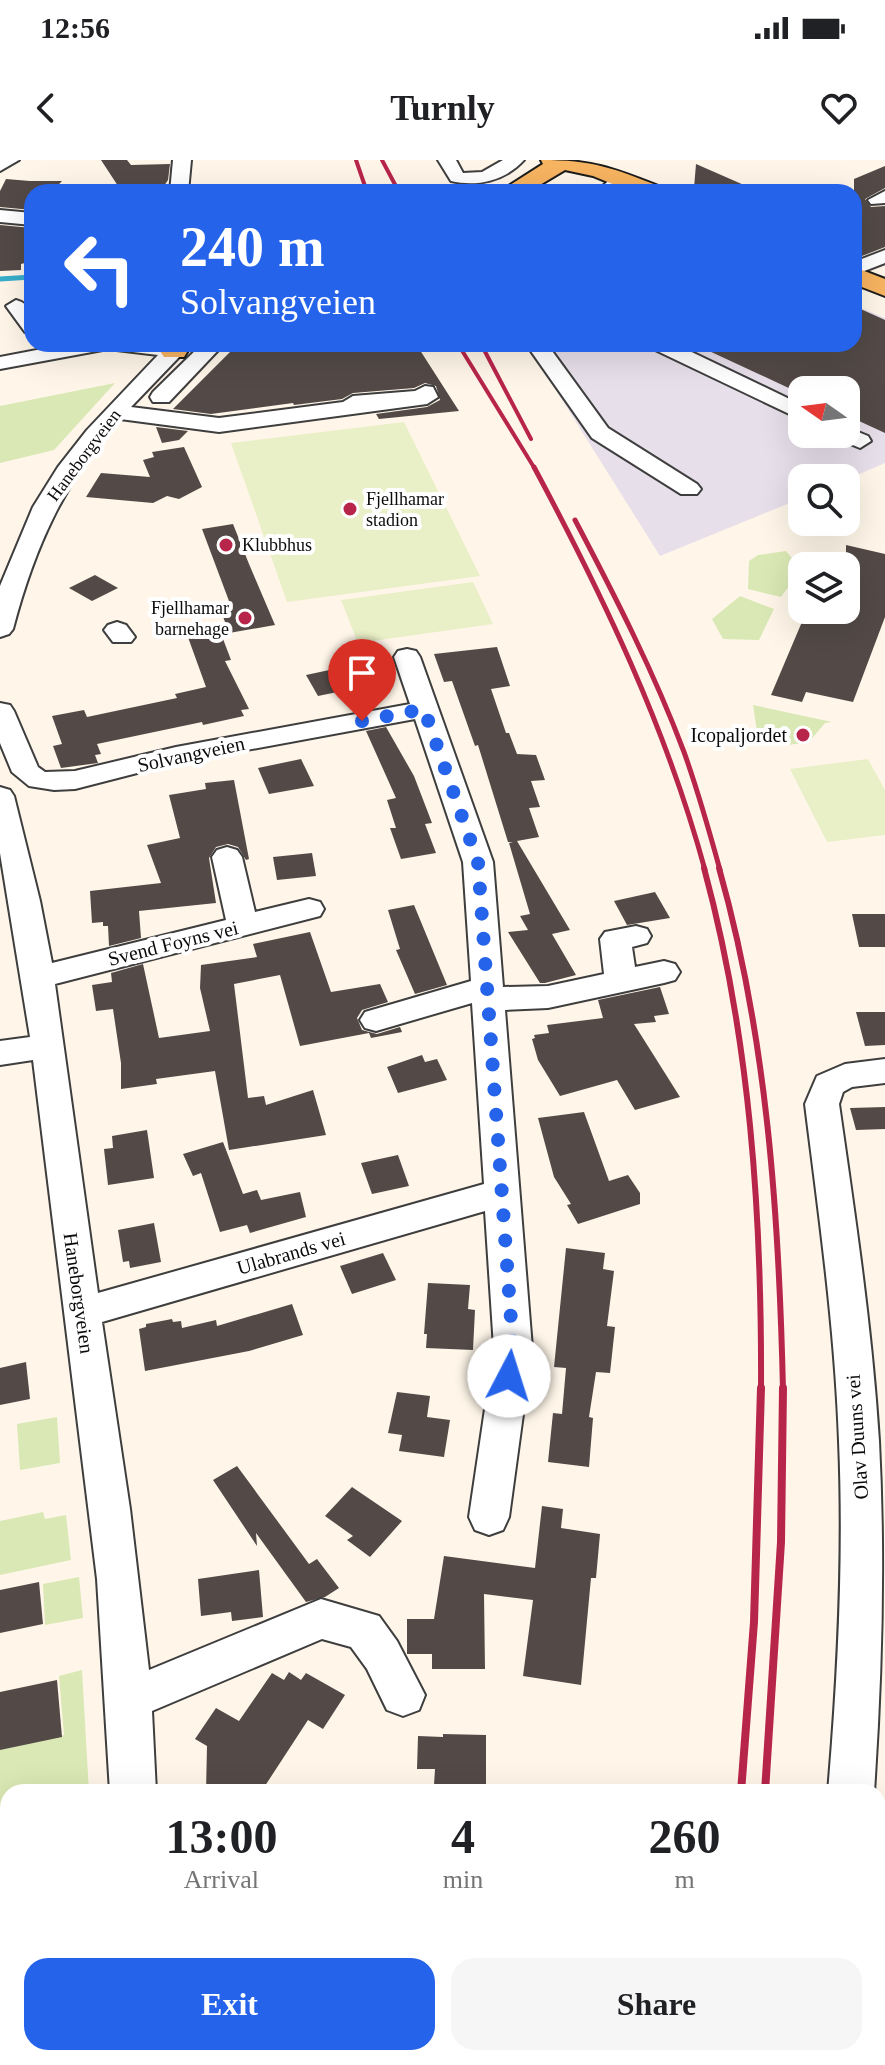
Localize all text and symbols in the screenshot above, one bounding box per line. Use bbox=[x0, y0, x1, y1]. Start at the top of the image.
text: 12:56 bbox=[40, 11, 110, 44]
icon: back bbox=[24, 86, 68, 130]
icon: heart bbox=[817, 86, 861, 130]
text: Turnly bbox=[390, 88, 495, 128]
icon: left bbox=[48, 216, 152, 320]
text: 240 m bbox=[180, 216, 325, 278]
text: Solvangveien bbox=[180, 282, 376, 322]
north arrow bbox=[788, 376, 860, 448]
map controls bbox=[788, 376, 860, 624]
street label: Haneborgveien bbox=[43, 405, 125, 505]
button: search bbox=[788, 464, 860, 536]
place label: Fjellhamar stadion bbox=[366, 489, 444, 530]
marker: Fjellhamar stadion bbox=[341, 500, 359, 518]
place label: Klubbhus bbox=[242, 535, 312, 555]
marker: Klubbhus bbox=[217, 536, 235, 554]
button: layers bbox=[788, 552, 860, 624]
place label: Fjellhamar barnehage bbox=[151, 598, 229, 639]
marker: Fjellhamar barnehage bbox=[236, 609, 254, 627]
pin bbox=[328, 639, 396, 721]
icon: arrive bbox=[340, 651, 384, 695]
place label: Icopaljordet bbox=[690, 724, 787, 747]
marker: Icopaljordet bbox=[794, 726, 812, 744]
street label: Solvangveien bbox=[135, 732, 247, 777]
street label: Svend Foyns vei bbox=[106, 916, 241, 971]
street label: Ulabrands vei bbox=[234, 1227, 348, 1279]
street label: Haneborgveien bbox=[59, 1231, 98, 1355]
position arrow bbox=[467, 1334, 551, 1418]
street label: Olav Duuns vei bbox=[842, 1373, 872, 1500]
text: 13:00 bbox=[165, 1810, 277, 1863]
text: 4 bbox=[451, 1810, 475, 1863]
text: 260 bbox=[649, 1810, 721, 1863]
text: Arrival bbox=[184, 1865, 259, 1894]
text: min bbox=[443, 1865, 483, 1894]
text: m bbox=[674, 1865, 695, 1894]
button: Exit bbox=[24, 1958, 435, 2050]
button: Share bbox=[451, 1958, 862, 2050]

